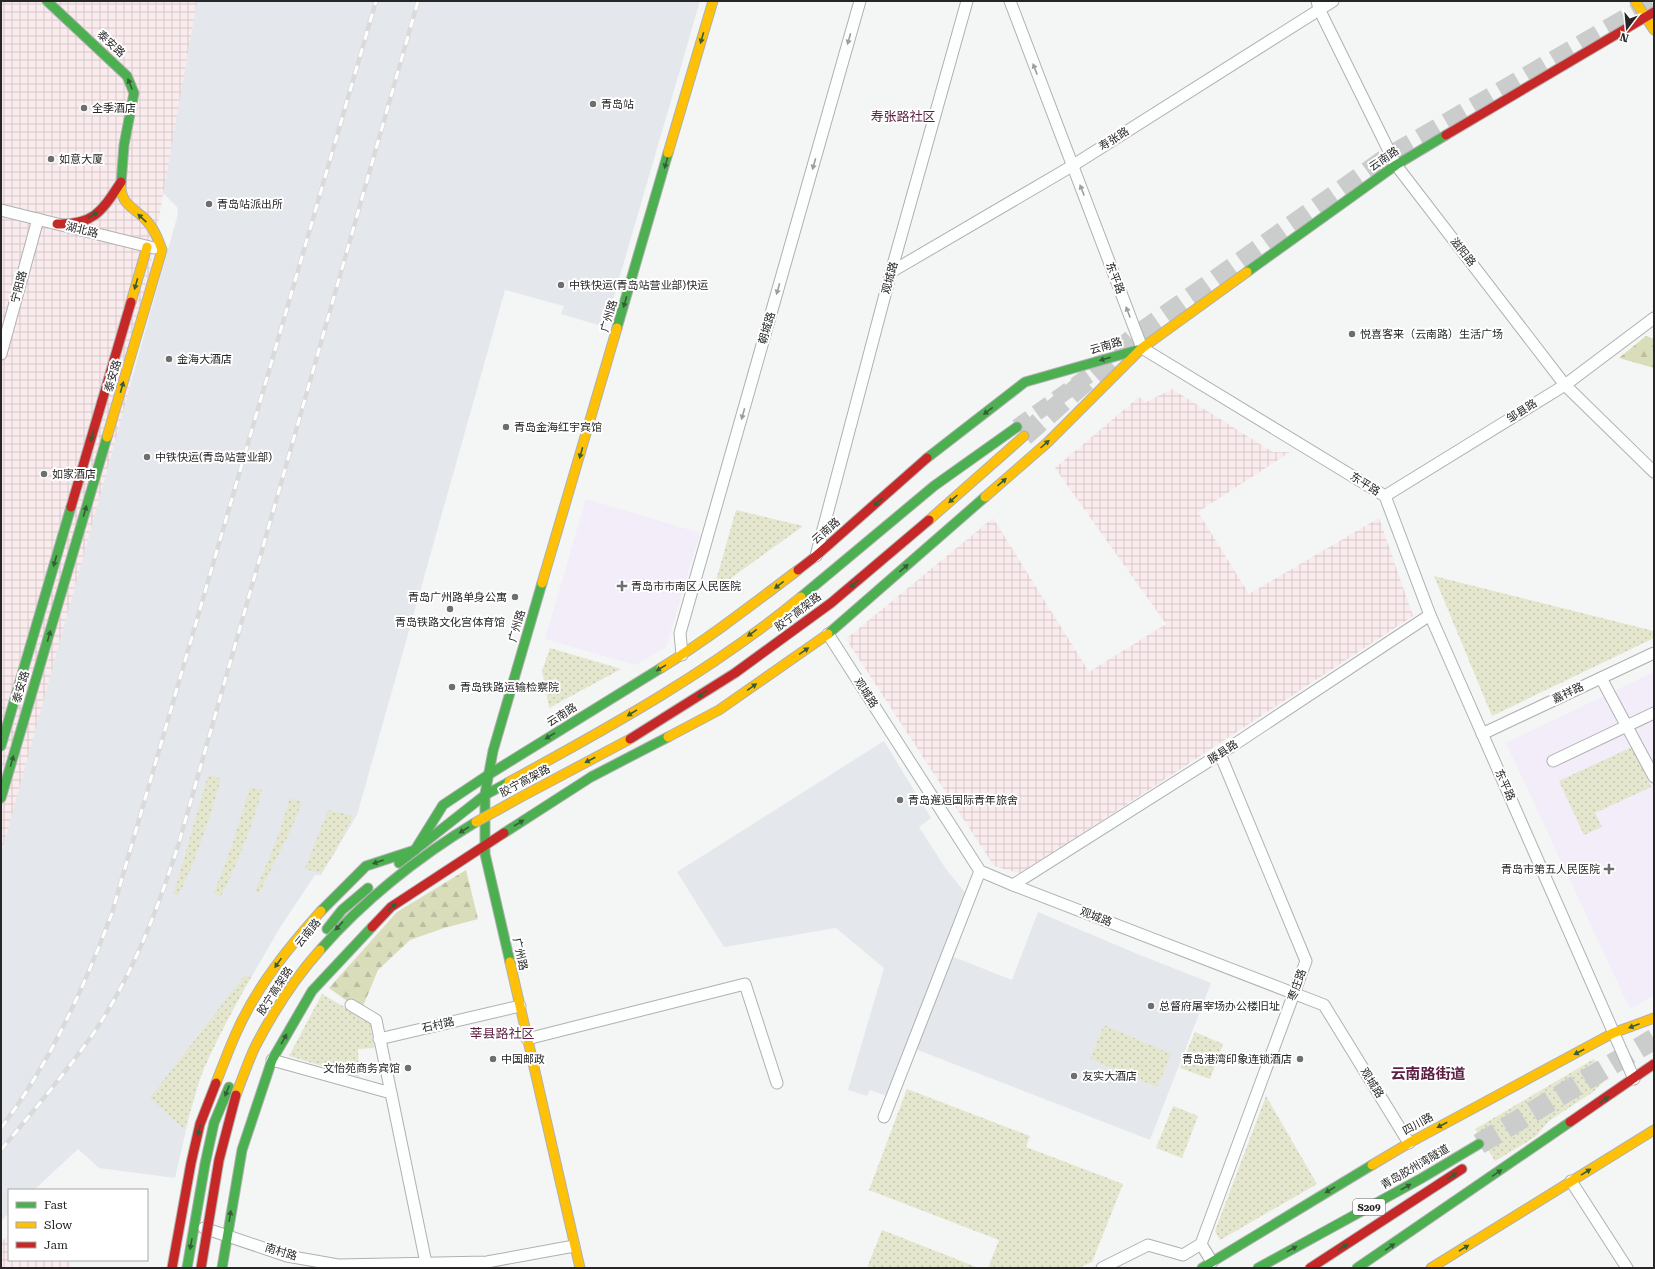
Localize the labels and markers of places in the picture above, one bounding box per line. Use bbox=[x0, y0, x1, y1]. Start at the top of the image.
place label: 青岛站 bbox=[601, 98, 634, 111]
marker: 青岛站 bbox=[588, 99, 598, 109]
place label: 全季酒店 bbox=[92, 102, 136, 115]
marker: 全季酒店 bbox=[79, 103, 89, 113]
place label: 如意大厦 bbox=[59, 153, 103, 166]
marker: 如意大厦 bbox=[46, 154, 56, 164]
place label: 青岛站派出所 bbox=[217, 198, 283, 211]
marker: 青岛站派出所 bbox=[204, 199, 214, 209]
place label: 中铁快运(青岛站营业部)快运 bbox=[569, 279, 708, 292]
marker: 中铁快运(青岛站营业部)快运 bbox=[556, 280, 566, 290]
place label: 悦喜客来（云南路）生活广场 bbox=[1360, 328, 1503, 341]
marker: 悦喜客来（云南路）生活广场 bbox=[1347, 329, 1357, 339]
place label: 金海大酒店 bbox=[177, 353, 232, 366]
marker: 金海大酒店 bbox=[164, 354, 174, 364]
place label: 青岛金海红宇宾馆 bbox=[514, 421, 602, 434]
marker: 青岛金海红宇宾馆 bbox=[501, 422, 511, 432]
place label: 中铁快运(青岛站营业部) bbox=[155, 451, 273, 464]
marker: 中铁快运(青岛站营业部) bbox=[142, 452, 152, 462]
place label: 如家酒店 bbox=[52, 468, 96, 481]
marker: 如家酒店 bbox=[39, 469, 49, 479]
marker: 青岛市市南区人民医院 bbox=[616, 580, 628, 592]
place label: 青岛市市南区人民医院 bbox=[631, 580, 741, 593]
place label: 青岛广州路单身公寓 bbox=[408, 591, 507, 604]
marker: 青岛广州路单身公寓 bbox=[510, 592, 520, 602]
marker: 青岛铁路文化宫体育馆 bbox=[445, 604, 455, 614]
place label: 青岛铁路文化宫体育馆 bbox=[395, 616, 505, 629]
place label: 青岛铁路运输检察院 bbox=[460, 681, 559, 694]
marker: 青岛铁路运输检察院 bbox=[447, 682, 457, 692]
place label: 青岛邂逅国际青年旅舍 bbox=[908, 794, 1018, 807]
marker: 青岛邂逅国际青年旅舍 bbox=[895, 795, 905, 805]
place label: 青岛市第五人民医院 bbox=[1501, 863, 1600, 876]
marker: 青岛市第五人民医院 bbox=[1603, 863, 1615, 875]
place label: 总督府屠宰场办公楼旧址 bbox=[1159, 1000, 1280, 1013]
marker: 总督府屠宰场办公楼旧址 bbox=[1146, 1001, 1156, 1011]
place label: 中国邮政 bbox=[501, 1053, 545, 1066]
place label: 青岛港湾印象连锁酒店 bbox=[1182, 1053, 1292, 1066]
marker: 中国邮政 bbox=[488, 1054, 498, 1064]
marker: 青岛港湾印象连锁酒店 bbox=[1295, 1054, 1305, 1064]
place label: 文怡苑商务宾馆 bbox=[323, 1062, 400, 1075]
marker: 文怡苑商务宾馆 bbox=[403, 1063, 413, 1073]
place label: 友实大酒店 bbox=[1082, 1070, 1137, 1083]
marker: 友实大酒店 bbox=[1069, 1071, 1079, 1081]

